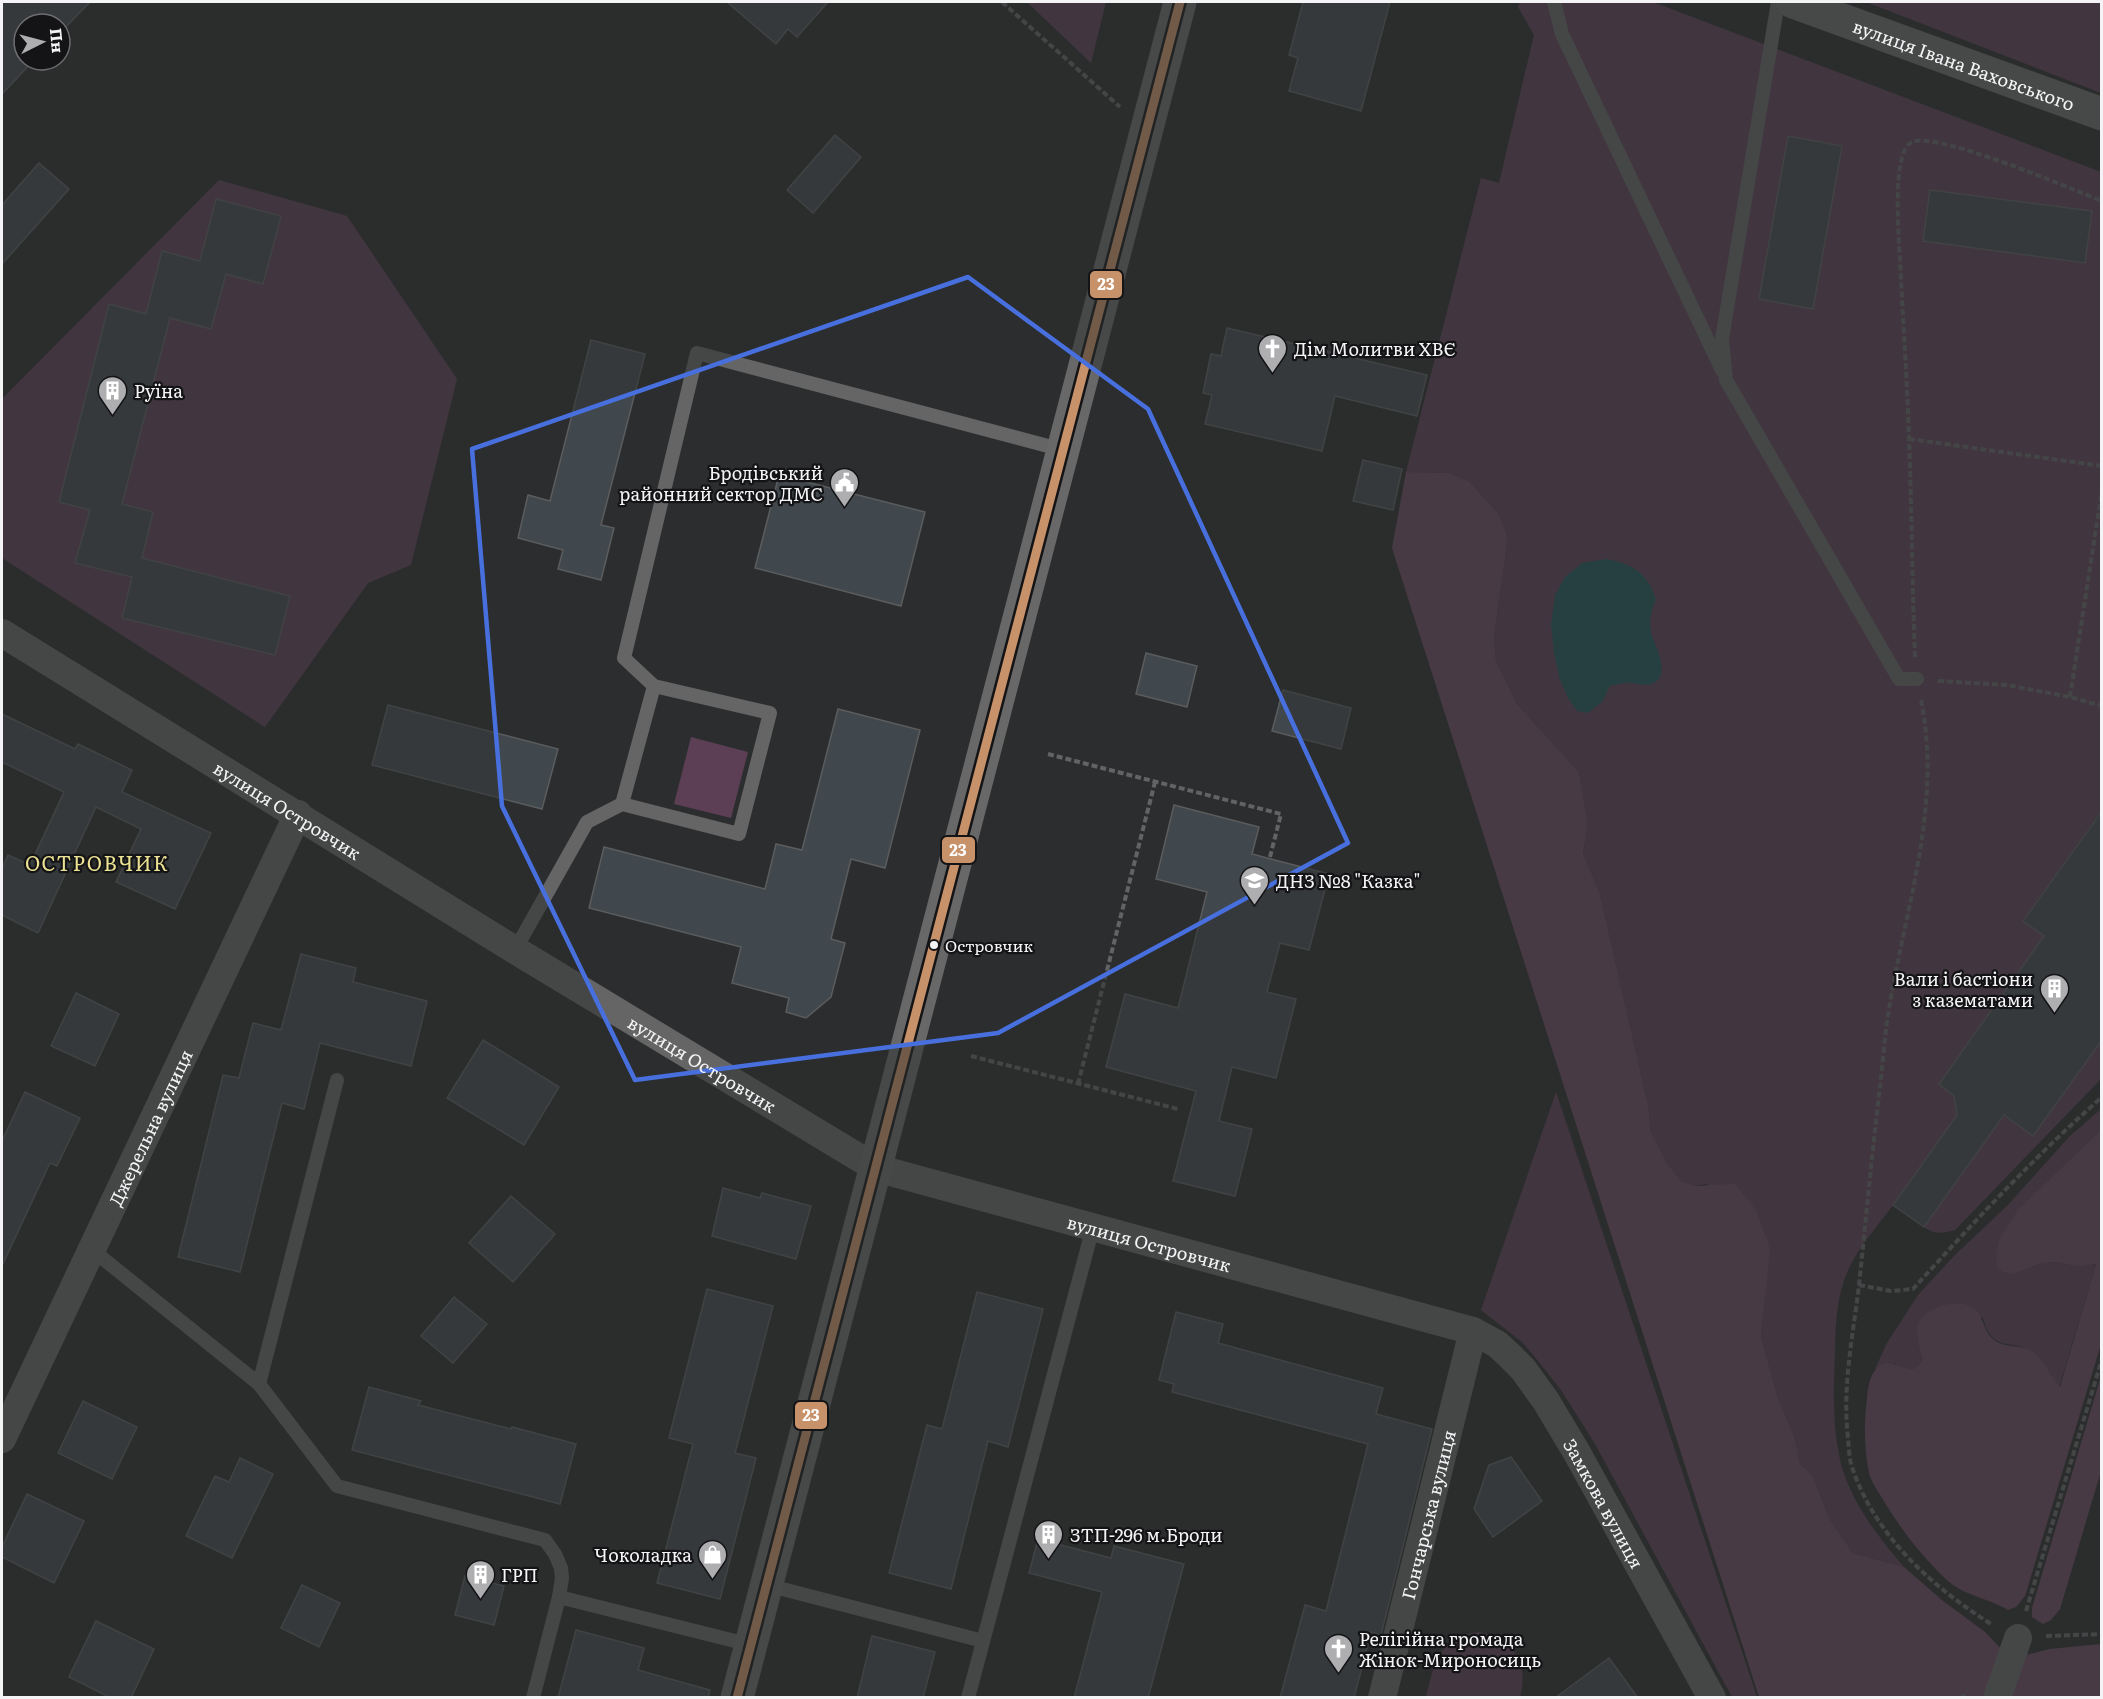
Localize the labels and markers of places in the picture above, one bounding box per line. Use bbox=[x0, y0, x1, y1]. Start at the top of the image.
church icon: Дім Молитви ХВЄ bbox=[1257, 332, 1289, 374]
place label: Дім Молитви ХВЄ bbox=[1294, 335, 1455, 362]
building icon: Руїна bbox=[97, 374, 129, 416]
place label: Руїна bbox=[134, 377, 183, 404]
place label: Бродівський районний сектор ДМС bbox=[619, 459, 823, 507]
public building icon: Бродівський районний сектор ДМС bbox=[828, 466, 860, 508]
school or university icon: ДНЗ №8 "Казка" bbox=[1239, 864, 1271, 906]
place label: ДНЗ №8 "Казка" bbox=[1276, 867, 1420, 894]
place label: Островчик bbox=[945, 933, 1033, 957]
marker: Островчик bbox=[928, 939, 940, 951]
place label: Вали і бастіони з казематами bbox=[1894, 965, 2033, 1013]
building icon: Вали і бастіони з казематами bbox=[2038, 972, 2070, 1014]
building icon: ЗТП-296 м.Броди bbox=[1033, 1518, 1065, 1560]
place label: ЗТП-296 м.Броди bbox=[1070, 1521, 1223, 1548]
shop icon: Чоколадка bbox=[697, 1538, 729, 1580]
place label: Чоколадка bbox=[594, 1541, 692, 1568]
building icon: ГРП bbox=[464, 1558, 496, 1600]
place label: ГРП bbox=[501, 1561, 538, 1588]
place label: Релігійна громада Жінок-Мироносиць bbox=[1359, 1625, 1541, 1673]
church icon: Релігійна громада Жінок-Мироносиць bbox=[1322, 1632, 1354, 1674]

